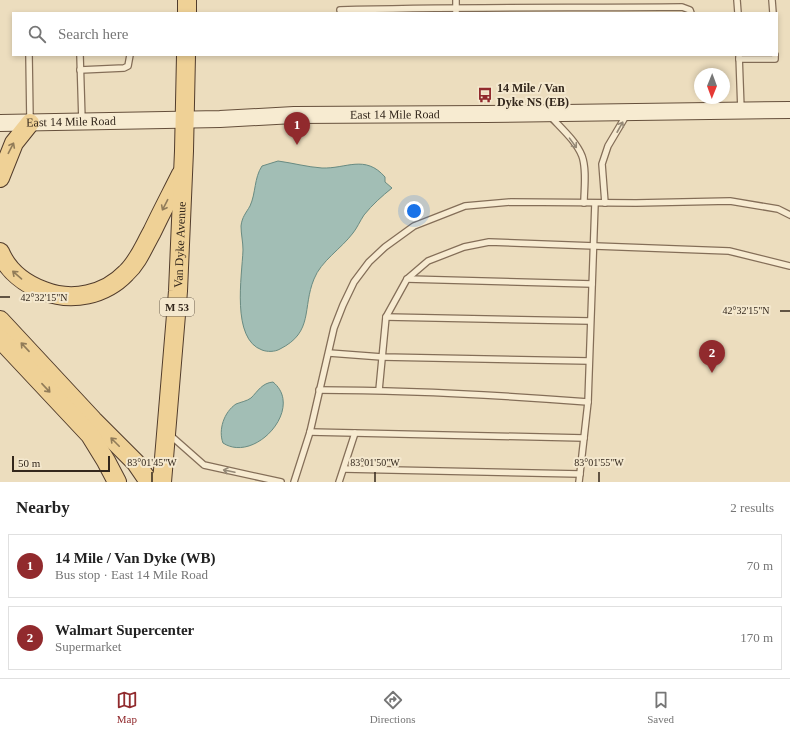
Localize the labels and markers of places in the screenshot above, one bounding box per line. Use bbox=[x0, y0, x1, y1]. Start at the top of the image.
place label: 14 Mile / Van Dyke NS (EB) bbox=[497, 81, 569, 109]
bus stop icon: 14 Mile / Van Dyke NS (EB) bbox=[476, 86, 494, 104]
pin: 1 bbox=[284, 112, 310, 145]
pin: 2 bbox=[699, 340, 725, 373]

